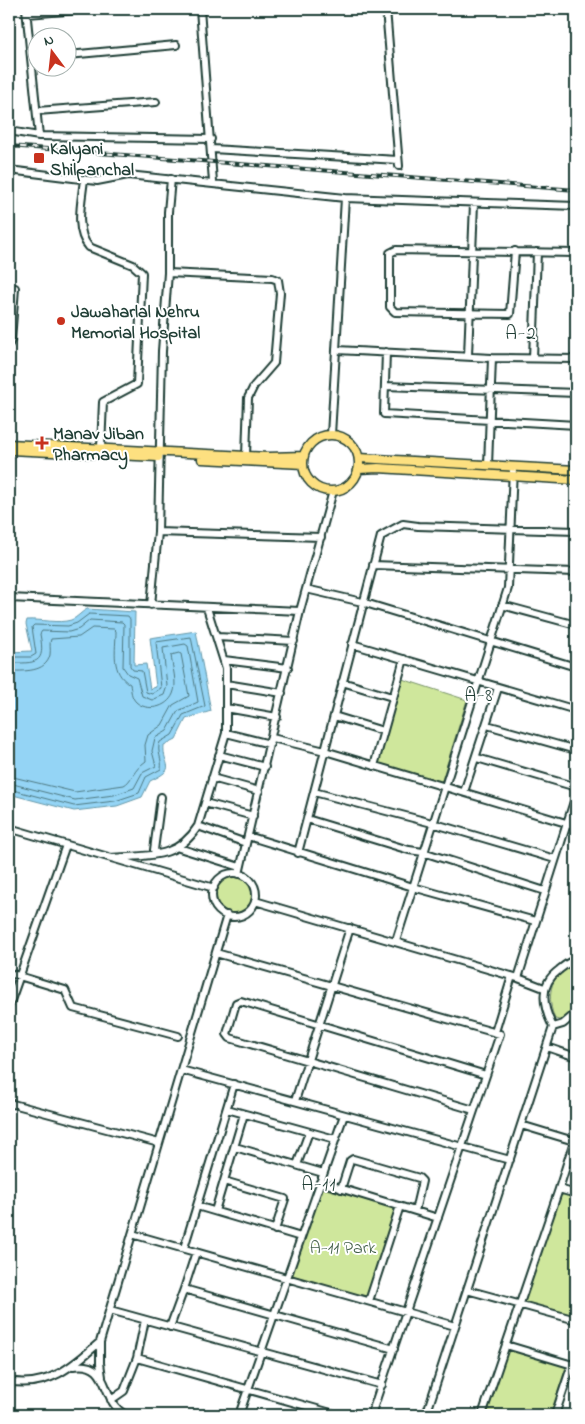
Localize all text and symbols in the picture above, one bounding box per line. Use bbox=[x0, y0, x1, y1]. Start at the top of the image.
north arrow bbox=[28, 28, 78, 78]
text: N bbox=[42, 30, 56, 52]
place label: Kalyani Shilpanchal bbox=[50, 137, 134, 184]
marker: Kalyani Shilpanchal bbox=[32, 151, 46, 165]
place label: Jawaharlal Nehru Memorial Hospital bbox=[71, 300, 200, 347]
marker: Jawaharlal Nehru Memorial Hospital bbox=[55, 315, 67, 327]
district label: A-2 bbox=[505, 321, 537, 348]
place label: Manav Jiban Pharmacy bbox=[53, 422, 144, 470]
marker: Manav Jiban Pharmacy bbox=[35, 436, 49, 450]
district label: A-8 bbox=[465, 683, 493, 710]
district label: A-11 bbox=[302, 1172, 336, 1199]
park label: A-11 Park bbox=[310, 1236, 376, 1262]

